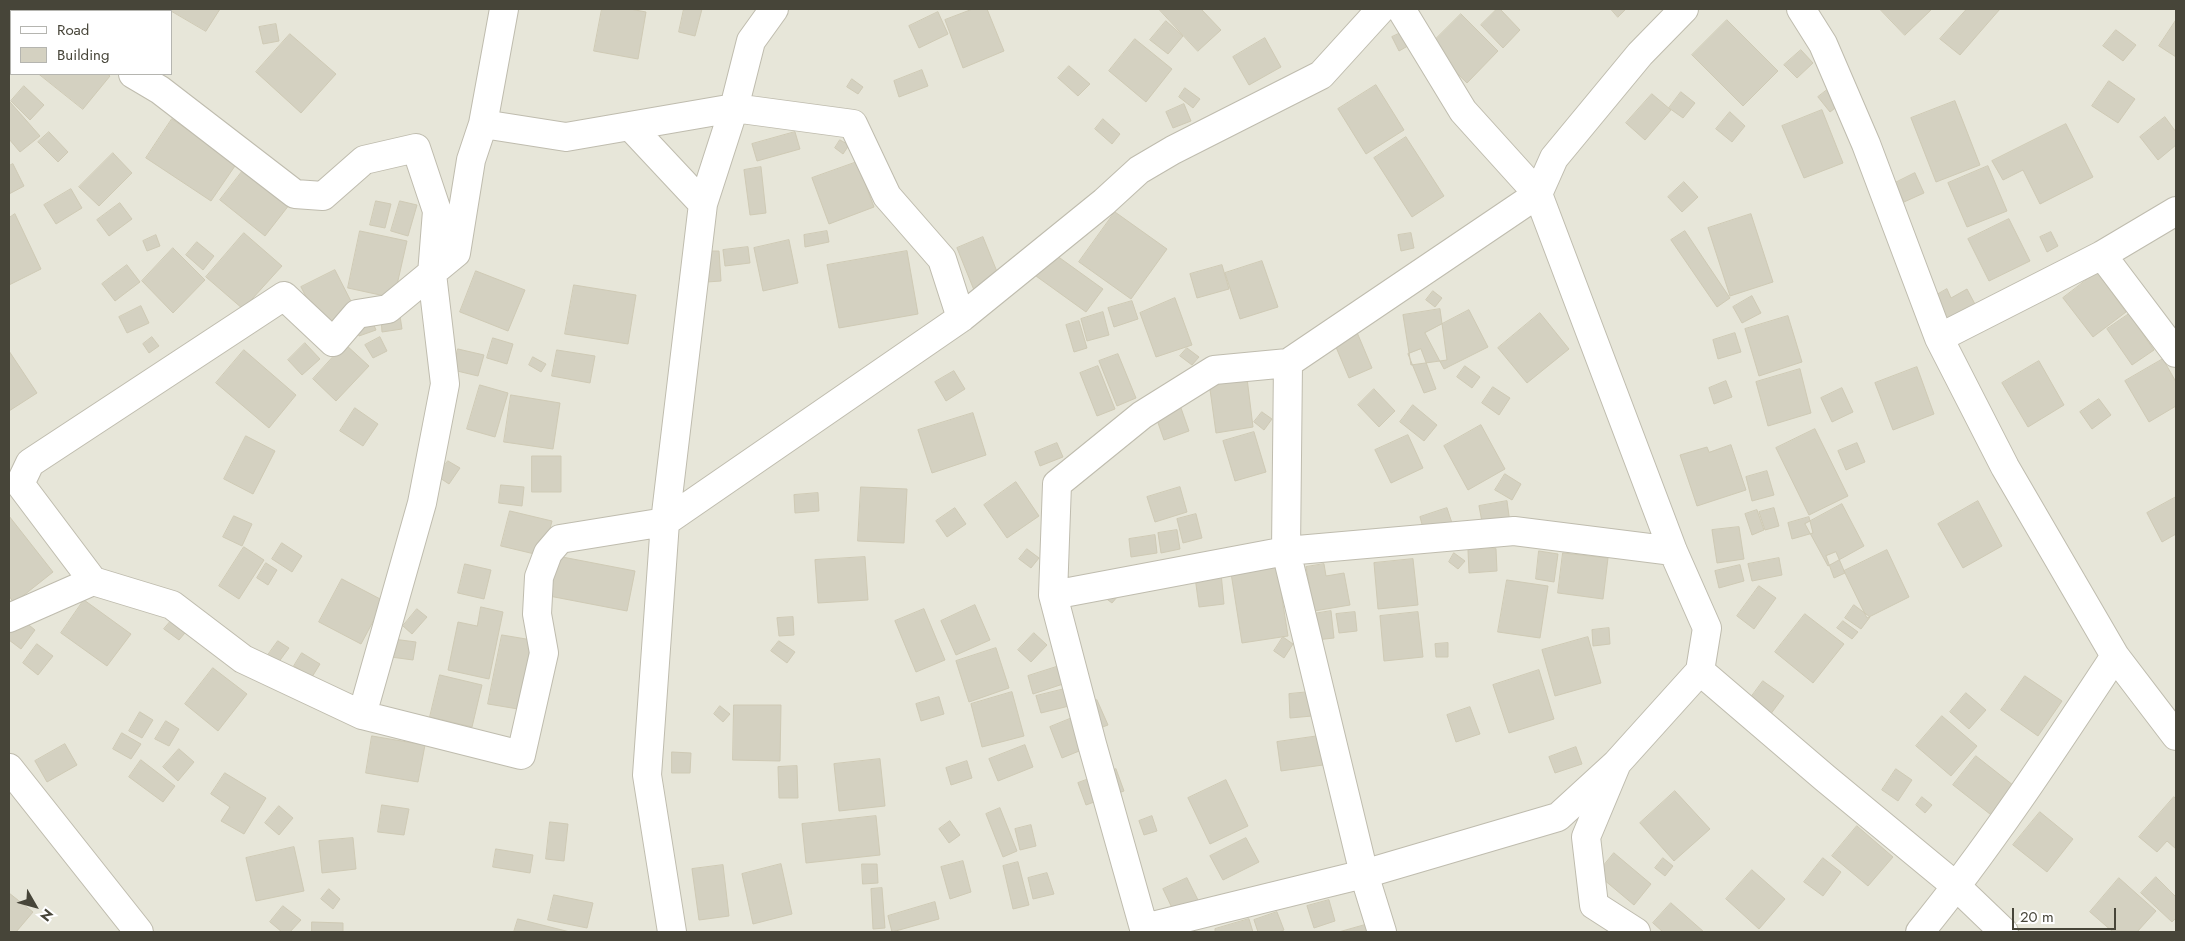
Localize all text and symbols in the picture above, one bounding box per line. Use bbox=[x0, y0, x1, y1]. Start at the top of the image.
legend bbox=[10, 10, 172, 75]
text: Road bbox=[57, 19, 89, 41]
text: Building bbox=[57, 44, 109, 66]
north arrow bbox=[10, 881, 60, 931]
scale bar bbox=[2015, 898, 2119, 930]
text: N bbox=[36, 905, 58, 926]
text: 20 m bbox=[2020, 906, 2054, 928]

